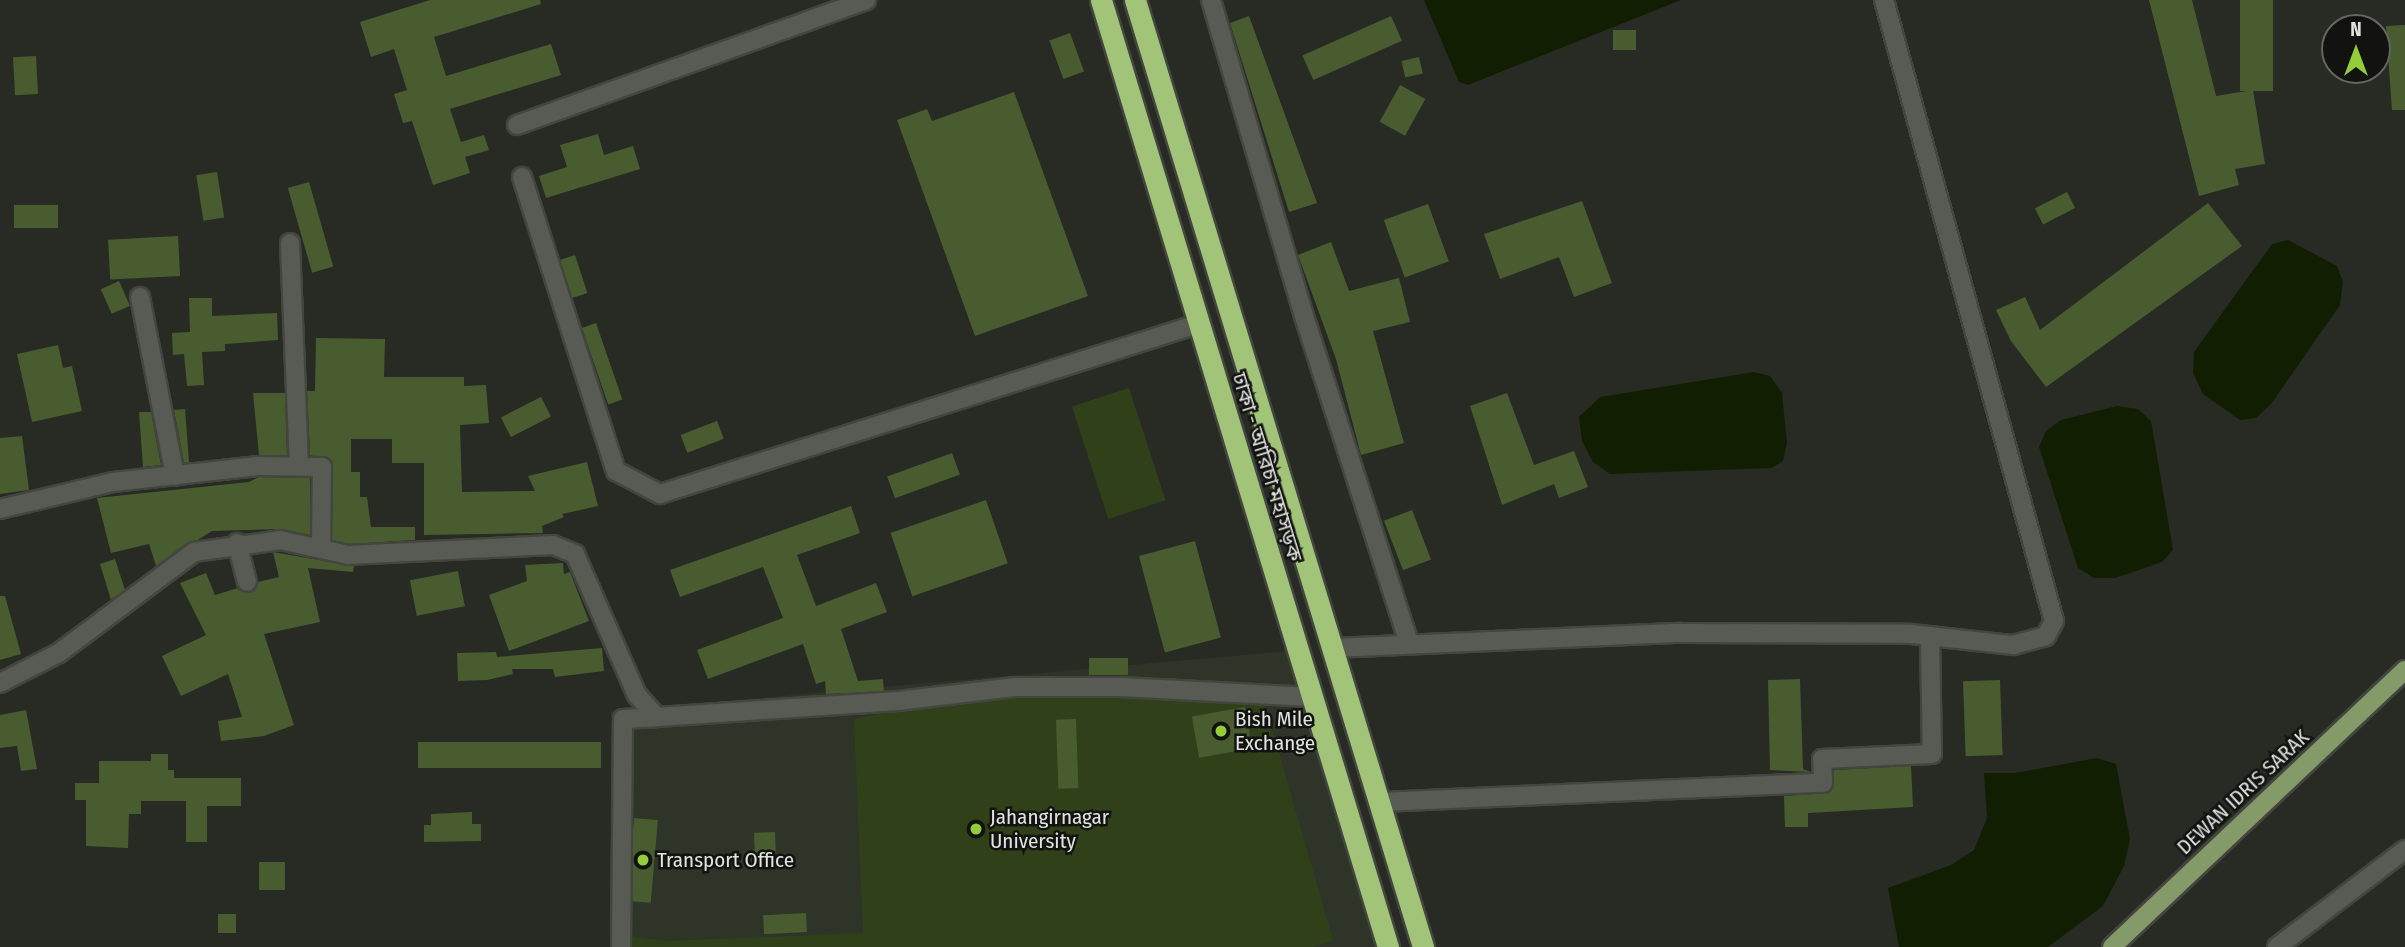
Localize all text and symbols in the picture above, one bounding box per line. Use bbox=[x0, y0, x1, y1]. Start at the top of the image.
north arrow bbox=[2321, 14, 2391, 84]
text: N bbox=[2350, 18, 2362, 41]
street label: ঢাকা - আরিচা মহাসড়ক bbox=[1226, 370, 1308, 564]
place label: Bish Mile Exchange bbox=[1235, 706, 1315, 756]
marker: Bish Mile Exchange bbox=[1213, 723, 1229, 739]
street label: DEWAN IDRIS SARAK bbox=[2172, 724, 2314, 860]
place label: Jahangirnagar University bbox=[990, 804, 1109, 854]
marker: Jahangirnagar University bbox=[968, 821, 984, 837]
place label: Transport Office bbox=[657, 847, 794, 873]
marker: Transport Office bbox=[635, 852, 651, 868]

